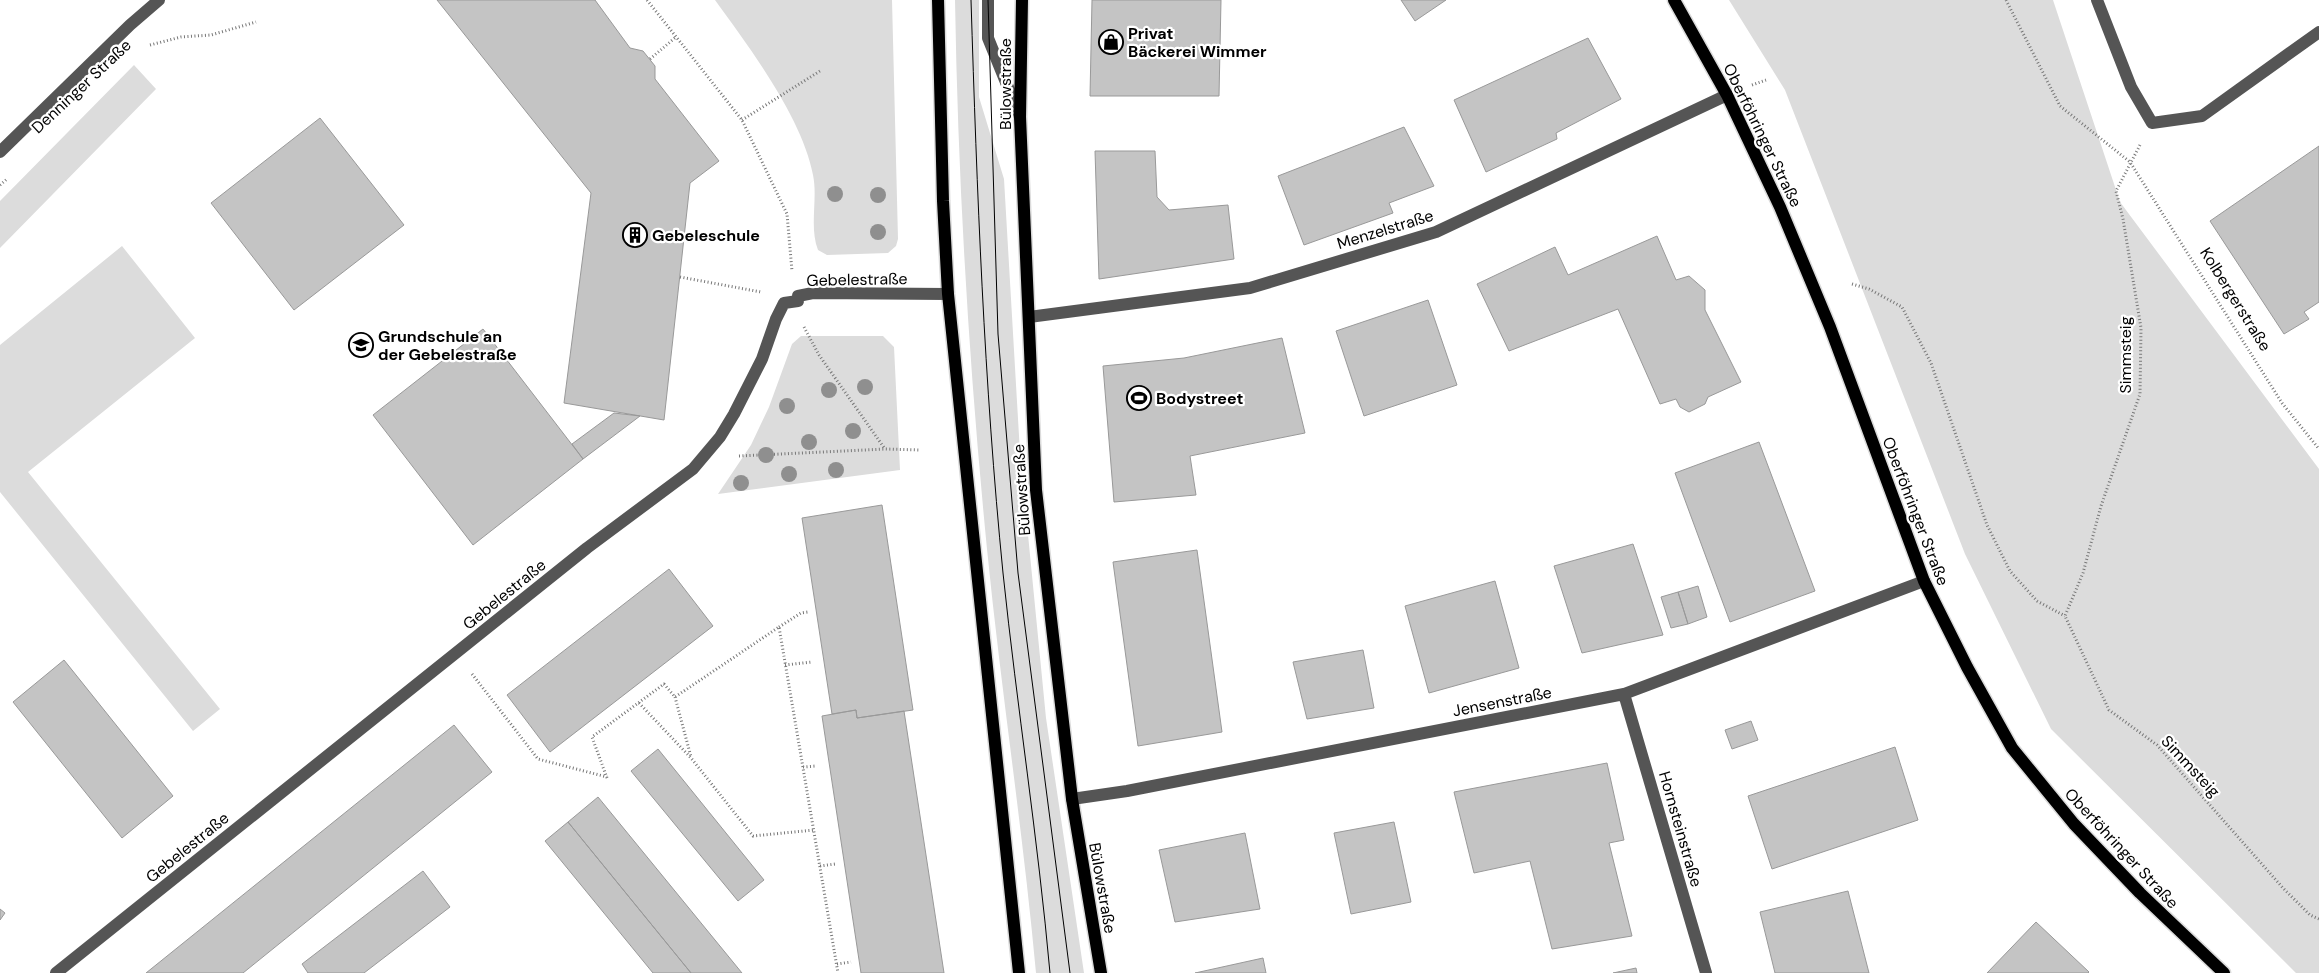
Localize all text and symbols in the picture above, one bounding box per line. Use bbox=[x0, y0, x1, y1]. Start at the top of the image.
place label: Privat Bäckerei Wimmer bbox=[1128, 23, 1267, 62]
shop icon: Privat Bäckerei Wimmer bbox=[1098, 29, 1124, 55]
street label: Denninger Straße bbox=[27, 35, 136, 138]
street label: Bülowstraße bbox=[995, 38, 1016, 130]
street label: Oberföhringer Straße bbox=[1719, 60, 1807, 211]
street label: Menzelstraße bbox=[1334, 205, 1436, 254]
building icon: Gebeleschule bbox=[622, 222, 648, 248]
place label: Gebeleschule bbox=[652, 225, 760, 246]
street label: Kolbergerstraße bbox=[2195, 244, 2276, 355]
street label: Gebelestraße bbox=[806, 268, 908, 291]
street label: Simmsteig bbox=[2115, 316, 2136, 394]
place label: Grundschule an der Gebelestraße bbox=[378, 326, 517, 365]
school or university icon: Grundschule an der Gebelestraße bbox=[348, 332, 374, 358]
sports icon: Bodystreet bbox=[1126, 385, 1152, 411]
place label: Bodystreet bbox=[1156, 388, 1244, 409]
street label: Oberföhringer Straße bbox=[1877, 434, 1954, 589]
street label: Bülowstraße bbox=[1008, 443, 1035, 536]
street label: Gebelestraße bbox=[458, 554, 550, 634]
street label: Jensenstraße bbox=[1451, 682, 1553, 721]
street label: Simmsteig bbox=[2157, 731, 2225, 802]
street label: Hornsteinstraße bbox=[1654, 769, 1707, 889]
street label: Oberföhringer Straße bbox=[2060, 784, 2183, 913]
street label: Gebelestraße bbox=[141, 807, 233, 887]
street label: Bülowstraße bbox=[1084, 841, 1121, 935]

